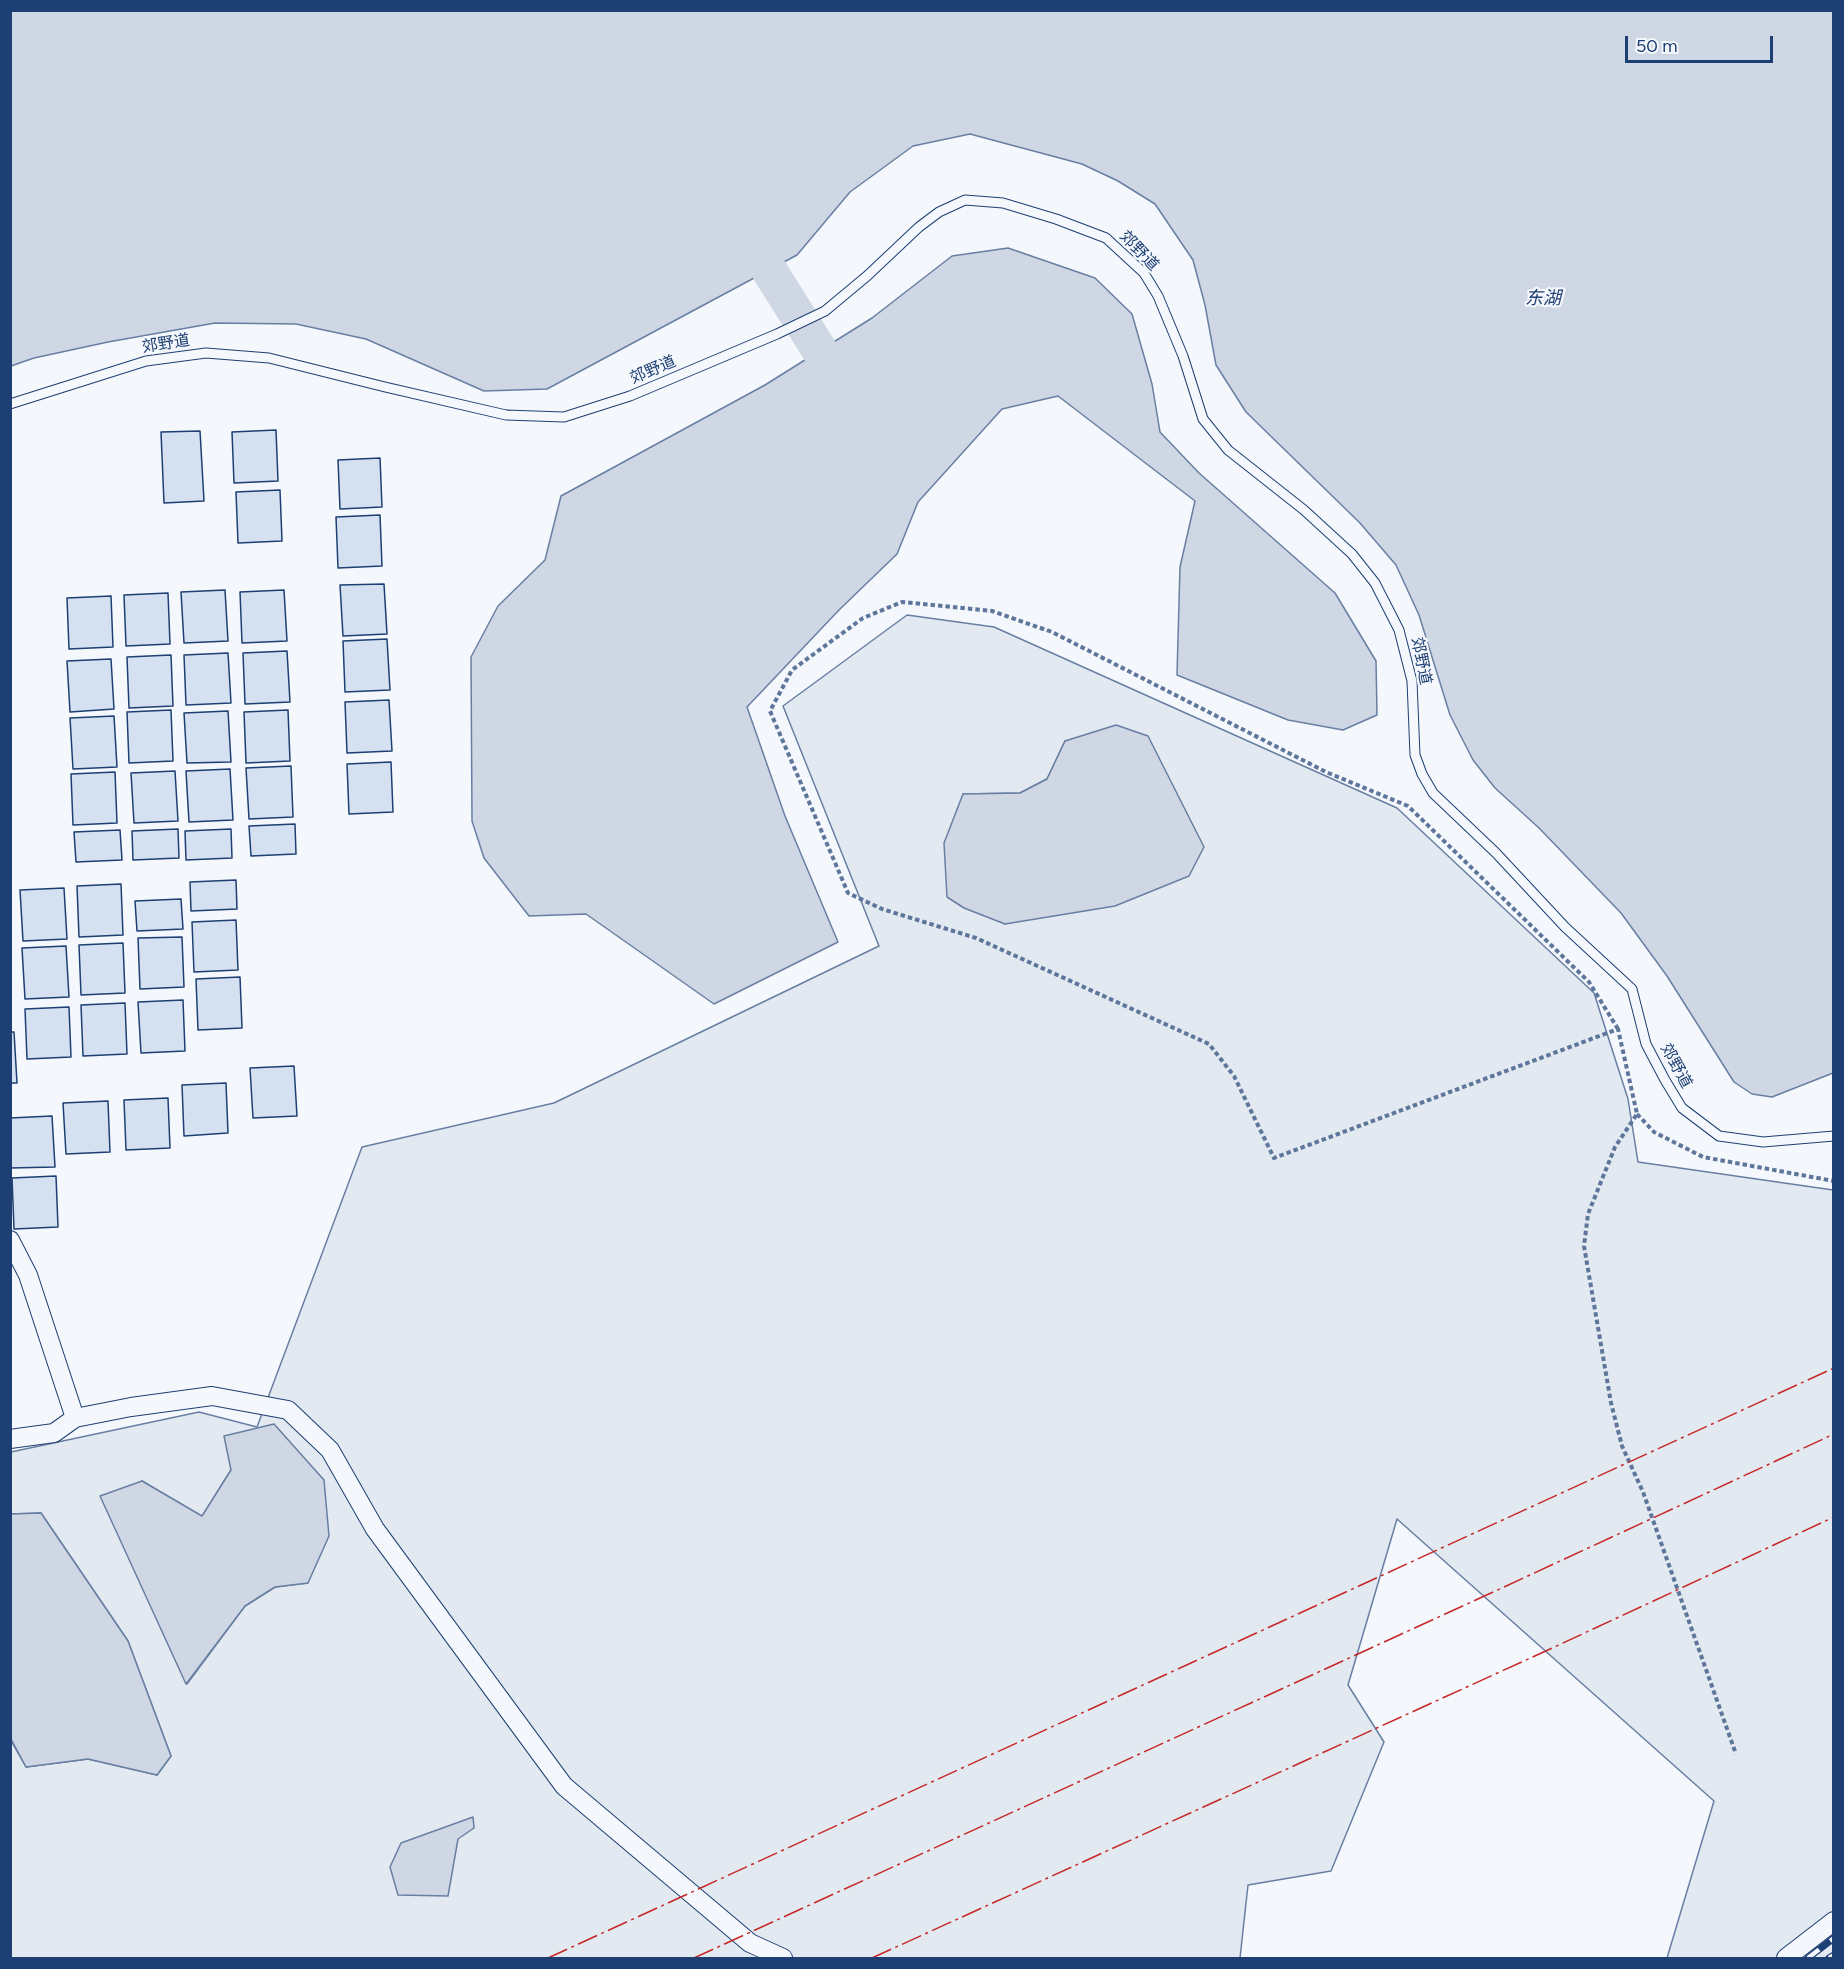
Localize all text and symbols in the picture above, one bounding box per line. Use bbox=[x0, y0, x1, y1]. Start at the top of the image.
scale bar bbox=[1628, 24, 1776, 62]
text: 50 m bbox=[1636, 35, 1678, 57]
street label: 郊野道 bbox=[1115, 227, 1163, 275]
water label: 东湖 bbox=[1525, 288, 1561, 310]
street label: 郊野道 bbox=[141, 331, 191, 357]
street label: 郊野道 bbox=[627, 352, 679, 388]
street label: 郊野道 bbox=[1407, 636, 1435, 686]
street label: 郊野道 bbox=[1656, 1040, 1696, 1092]

